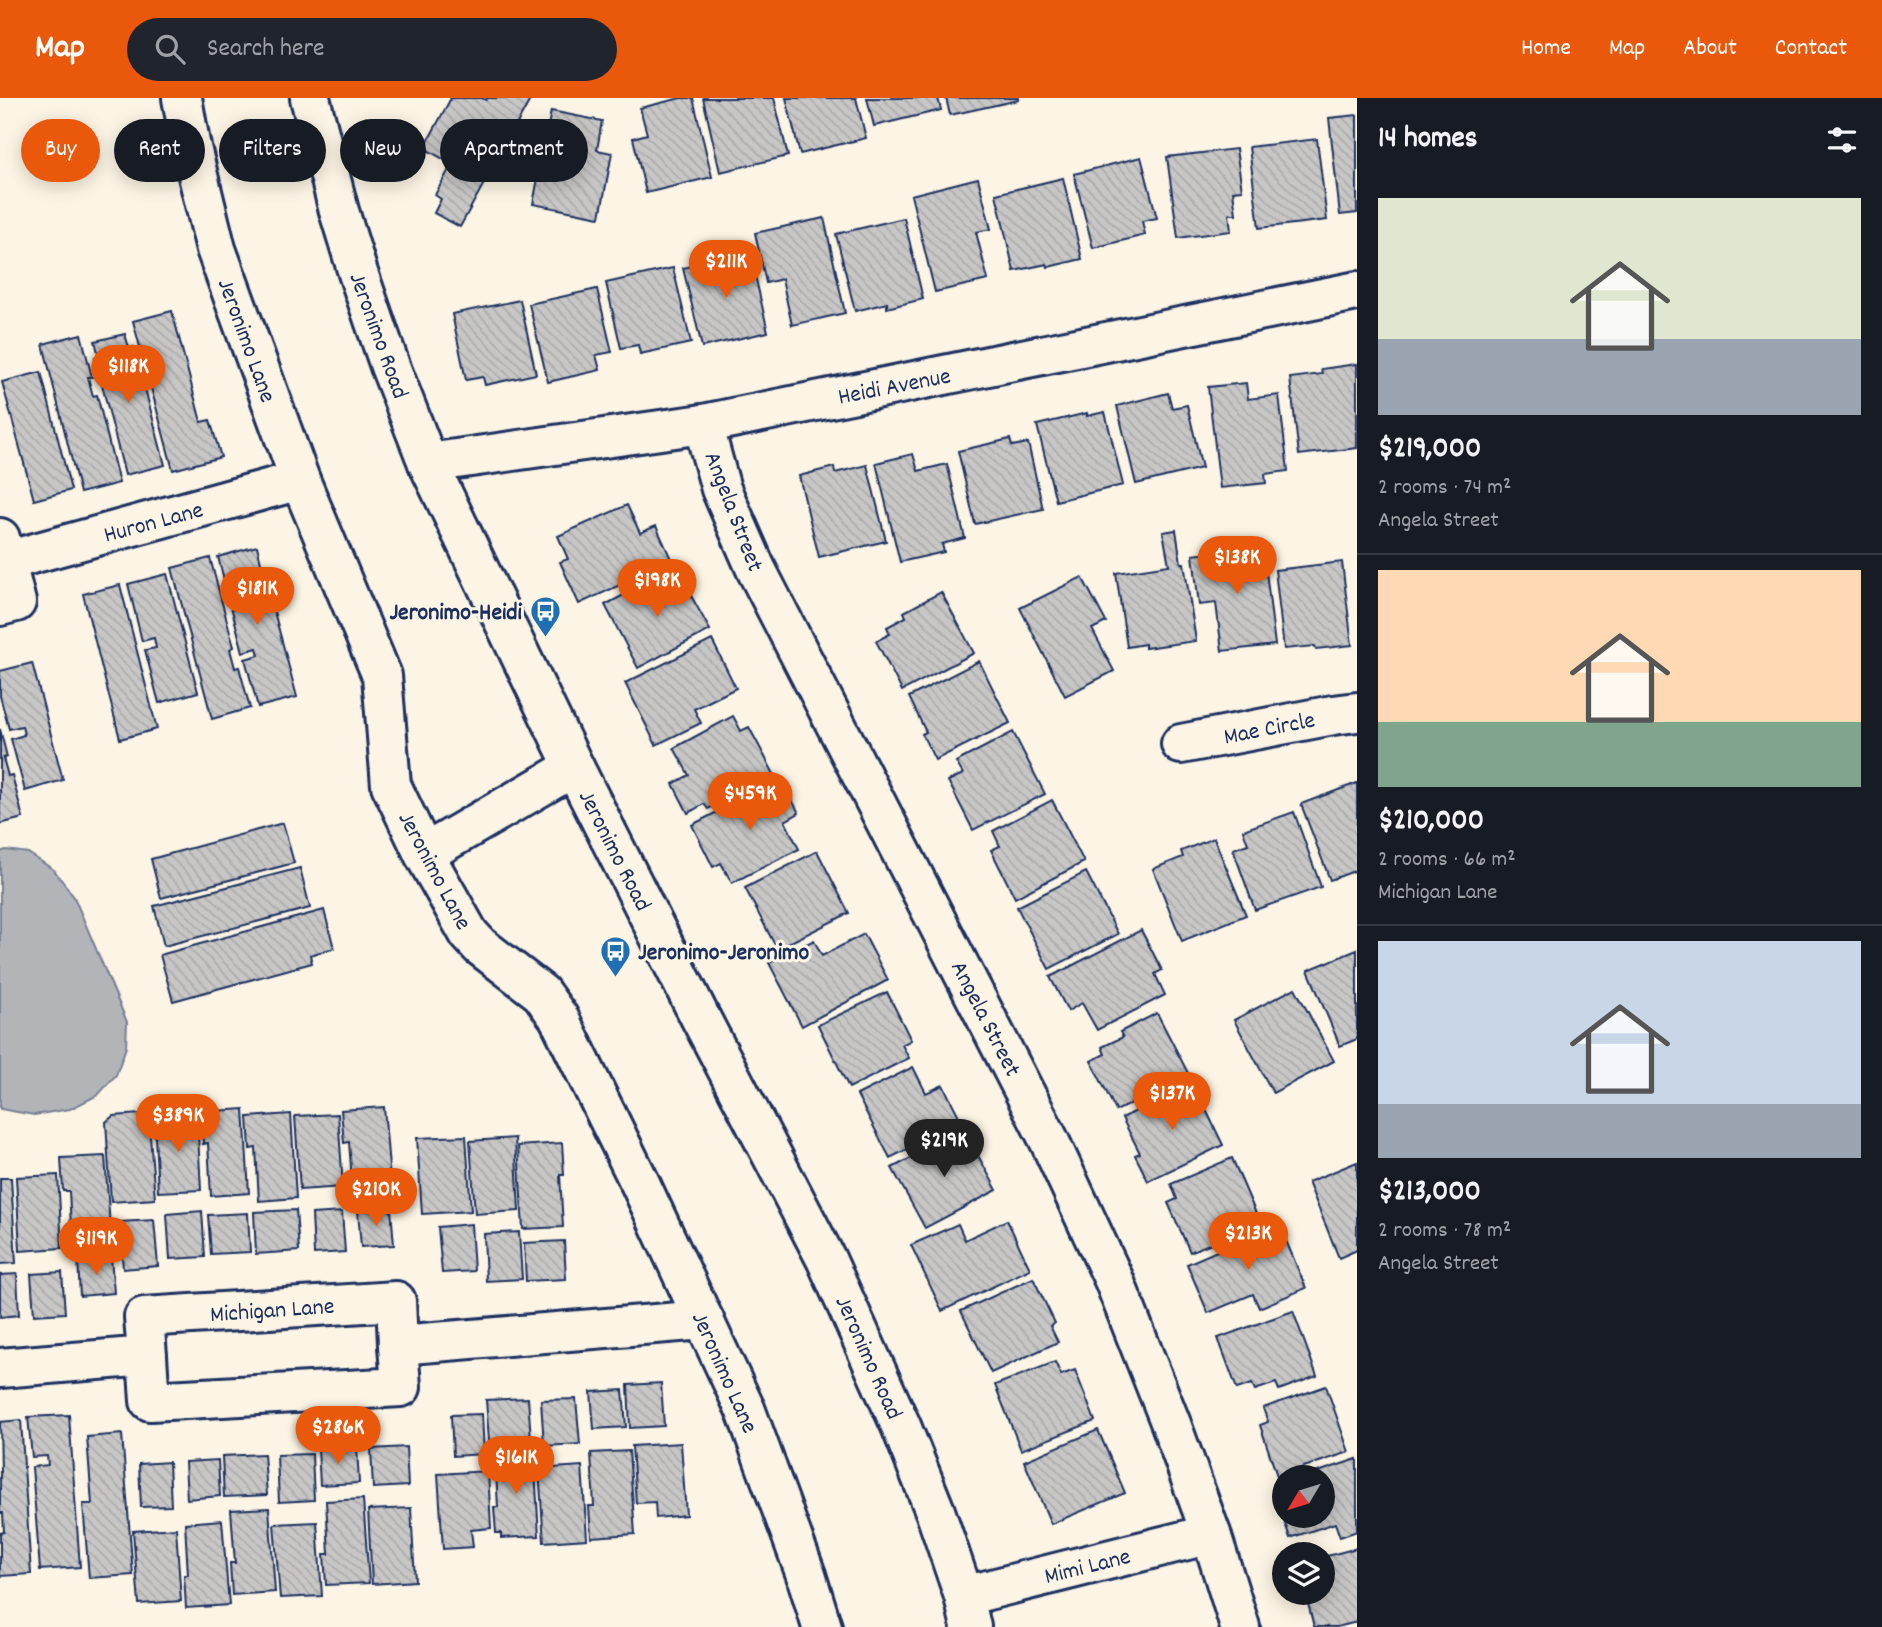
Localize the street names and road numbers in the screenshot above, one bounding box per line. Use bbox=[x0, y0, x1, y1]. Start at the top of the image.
street label: Jeronimo Road bbox=[339, 268, 416, 404]
street label: Jeronimo Lane bbox=[207, 274, 283, 408]
street label: Heidi Avenue bbox=[835, 360, 954, 416]
street label: Angela Street bbox=[694, 447, 771, 577]
street label: Huron Lane bbox=[100, 494, 207, 553]
street label: Mae Circle bbox=[1221, 704, 1318, 755]
street label: Jeronimo Road bbox=[568, 785, 658, 918]
street label: Jeronimo Lane bbox=[388, 806, 479, 937]
street label: Angela Street bbox=[941, 955, 1028, 1083]
street label: Michigan Lane bbox=[209, 1291, 336, 1333]
street label: Jeronimo Road bbox=[825, 1291, 910, 1425]
street label: Jeronimo Lane bbox=[681, 1307, 765, 1439]
street label: Mimi Lane bbox=[1041, 1541, 1134, 1595]

